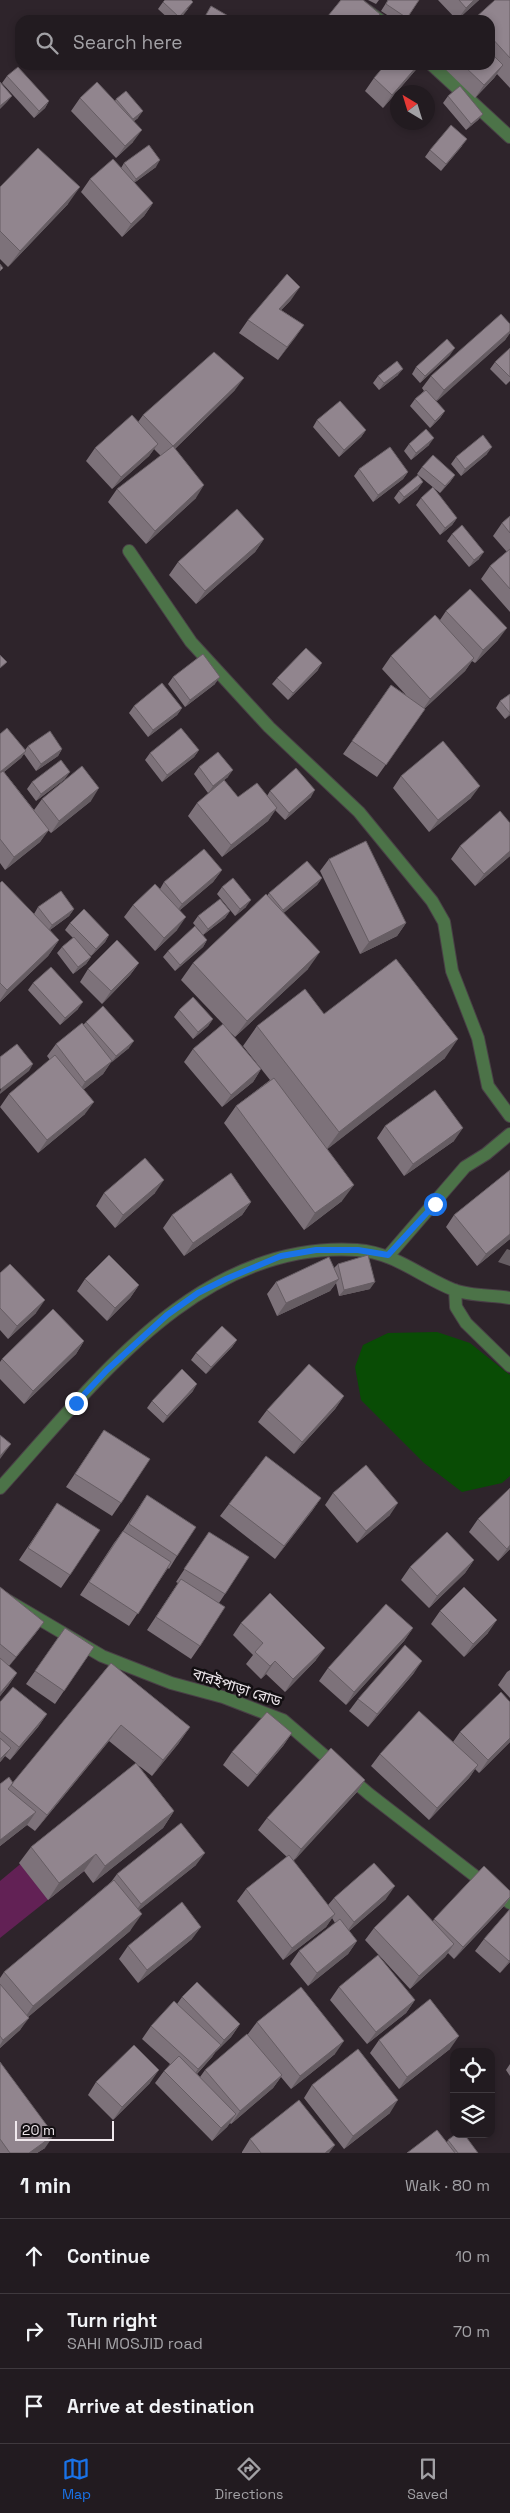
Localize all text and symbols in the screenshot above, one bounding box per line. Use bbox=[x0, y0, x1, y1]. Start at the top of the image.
search box bbox=[15, 15, 495, 70]
icon: search bbox=[33, 29, 61, 57]
text: Search here bbox=[73, 30, 183, 55]
north arrow bbox=[390, 85, 435, 130]
route start bbox=[424, 1193, 447, 1216]
route end bbox=[65, 1392, 88, 1415]
street label: বারইপাড়া রোড bbox=[189, 1663, 284, 1710]
map controls bbox=[450, 2048, 495, 2138]
button: locate bbox=[450, 2048, 495, 2093]
button: layers bbox=[450, 2093, 495, 2138]
scale bar bbox=[15, 2118, 114, 2141]
text: 20 m bbox=[22, 2121, 55, 2139]
text: 1 min bbox=[20, 2172, 71, 2199]
text: Walk · 80 m bbox=[405, 2175, 490, 2196]
icon: ahead bbox=[20, 2242, 48, 2270]
text: Continue bbox=[67, 2244, 150, 2269]
text: 10 m bbox=[455, 2246, 490, 2267]
text: Turn right bbox=[67, 2308, 157, 2333]
icon: right bbox=[20, 2317, 48, 2345]
text: 70 m bbox=[453, 2321, 490, 2342]
text: SAHI MOSJID road bbox=[67, 2333, 203, 2354]
icon: arrive bbox=[20, 2392, 48, 2420]
text: Arrive at destination bbox=[67, 2394, 255, 2419]
tab: Map bbox=[62, 2455, 91, 2503]
tab: Directions bbox=[215, 2455, 283, 2503]
tab: Saved bbox=[407, 2455, 448, 2503]

